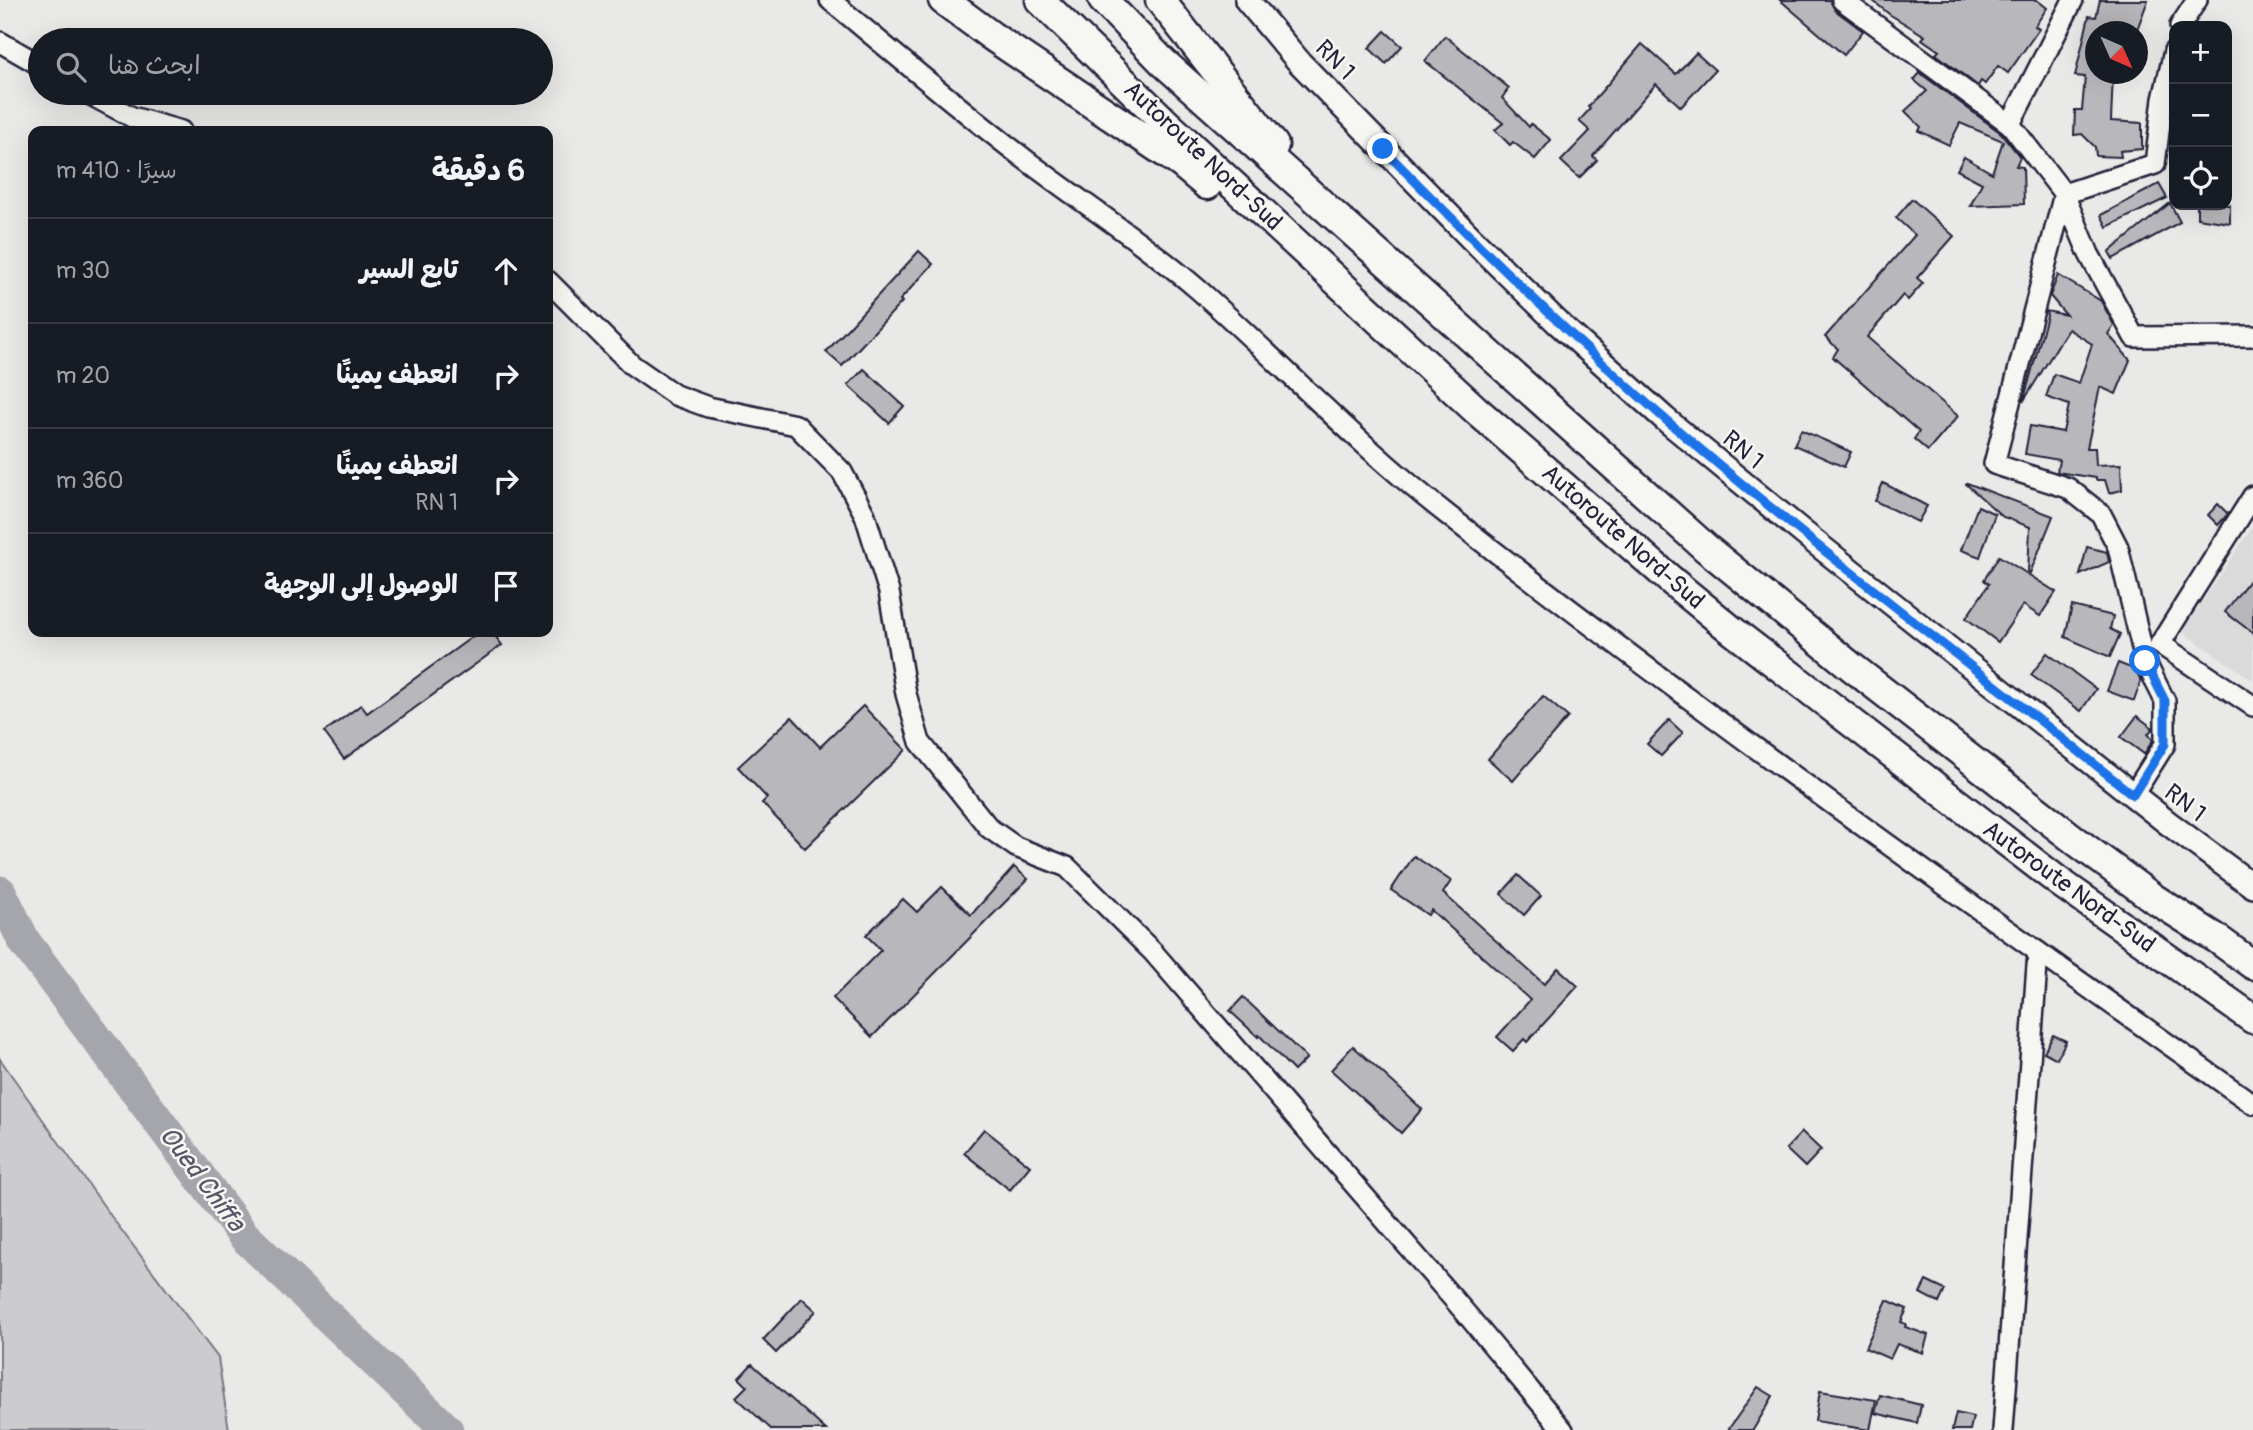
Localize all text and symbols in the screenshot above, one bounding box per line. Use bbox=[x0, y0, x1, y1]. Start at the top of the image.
north arrow bbox=[2085, 21, 2148, 84]
map controls bbox=[2169, 21, 2232, 210]
button: + bbox=[2169, 21, 2232, 84]
search box bbox=[28, 28, 553, 105]
street label: RN 1 bbox=[1309, 34, 1361, 86]
icon: search bbox=[52, 48, 90, 86]
text: ابحث هنا bbox=[108, 50, 201, 82]
street label: Autoroute Nord-Sud bbox=[1118, 75, 1288, 237]
button: − bbox=[2169, 84, 2232, 147]
route end bbox=[1367, 133, 1398, 164]
button: locate bbox=[2169, 147, 2232, 210]
text: 6 دقيقة bbox=[432, 152, 525, 189]
text: سيرًا · 410 m bbox=[56, 156, 177, 185]
icon: ahead bbox=[487, 252, 525, 290]
text: تابع السير bbox=[360, 254, 458, 286]
text: 30 m bbox=[56, 256, 110, 285]
icon: right bbox=[487, 357, 525, 395]
text: انعطف يمينًا bbox=[336, 359, 458, 391]
text: 20 m bbox=[56, 361, 110, 390]
street label: RN 1 bbox=[1717, 425, 1769, 475]
text: انعطف يمينًا bbox=[336, 450, 458, 482]
street label: Autoroute Nord-Sud bbox=[1536, 458, 1710, 616]
icon: right bbox=[487, 462, 525, 500]
text: 360 m bbox=[56, 466, 123, 495]
text: RN 1 bbox=[415, 488, 458, 517]
icon: arrive bbox=[487, 567, 525, 605]
text: الوصول إلى الوجهة bbox=[264, 569, 458, 601]
route start bbox=[2129, 645, 2160, 676]
street label: RN 1 bbox=[2158, 778, 2212, 828]
street label: Autoroute Nord-Sud bbox=[1977, 815, 2161, 959]
water label: Oued Chiffa bbox=[152, 1120, 253, 1239]

